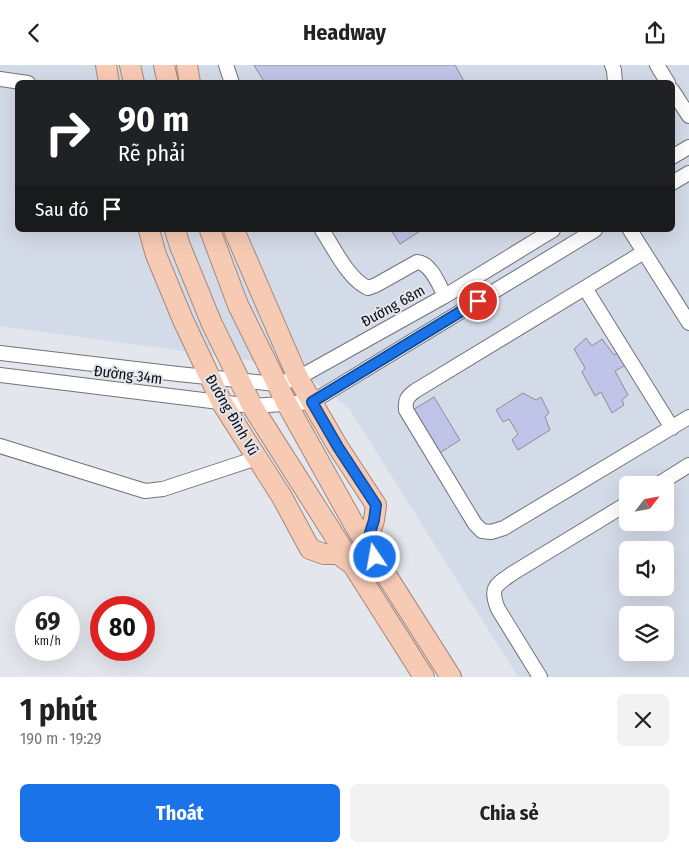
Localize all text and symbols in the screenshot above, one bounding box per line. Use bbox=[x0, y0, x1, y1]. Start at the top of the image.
icon: back bbox=[20, 19, 48, 47]
text: Headway bbox=[303, 19, 386, 46]
icon: share bbox=[641, 19, 669, 47]
text: 90 m bbox=[118, 98, 189, 140]
icon: right bbox=[35, 100, 100, 165]
text: Rẽ phải bbox=[118, 140, 185, 167]
icon: arrive bbox=[98, 195, 126, 223]
text: Sau đó bbox=[35, 198, 88, 221]
pin bbox=[457, 280, 499, 322]
street label: Đường 68m bbox=[358, 281, 428, 331]
icon: arrive bbox=[464, 287, 492, 315]
street label: Đường 34m bbox=[93, 362, 163, 388]
street label: Đường Đình Vũ bbox=[202, 371, 262, 459]
north arrow bbox=[619, 476, 674, 531]
map controls bbox=[619, 476, 674, 661]
position arrow bbox=[348, 530, 400, 582]
button: sound bbox=[619, 541, 674, 596]
speed limit sign: 80 bbox=[90, 596, 155, 661]
button: layers bbox=[619, 606, 674, 661]
text: 69 bbox=[35, 607, 60, 637]
text: km/h bbox=[34, 634, 61, 648]
text: 1 phút bbox=[20, 692, 97, 728]
button: close bbox=[617, 694, 669, 746]
text: 190 m · 19:29 bbox=[20, 729, 101, 748]
button: Thoát bbox=[20, 784, 340, 842]
button: Chia sẻ bbox=[350, 784, 669, 842]

